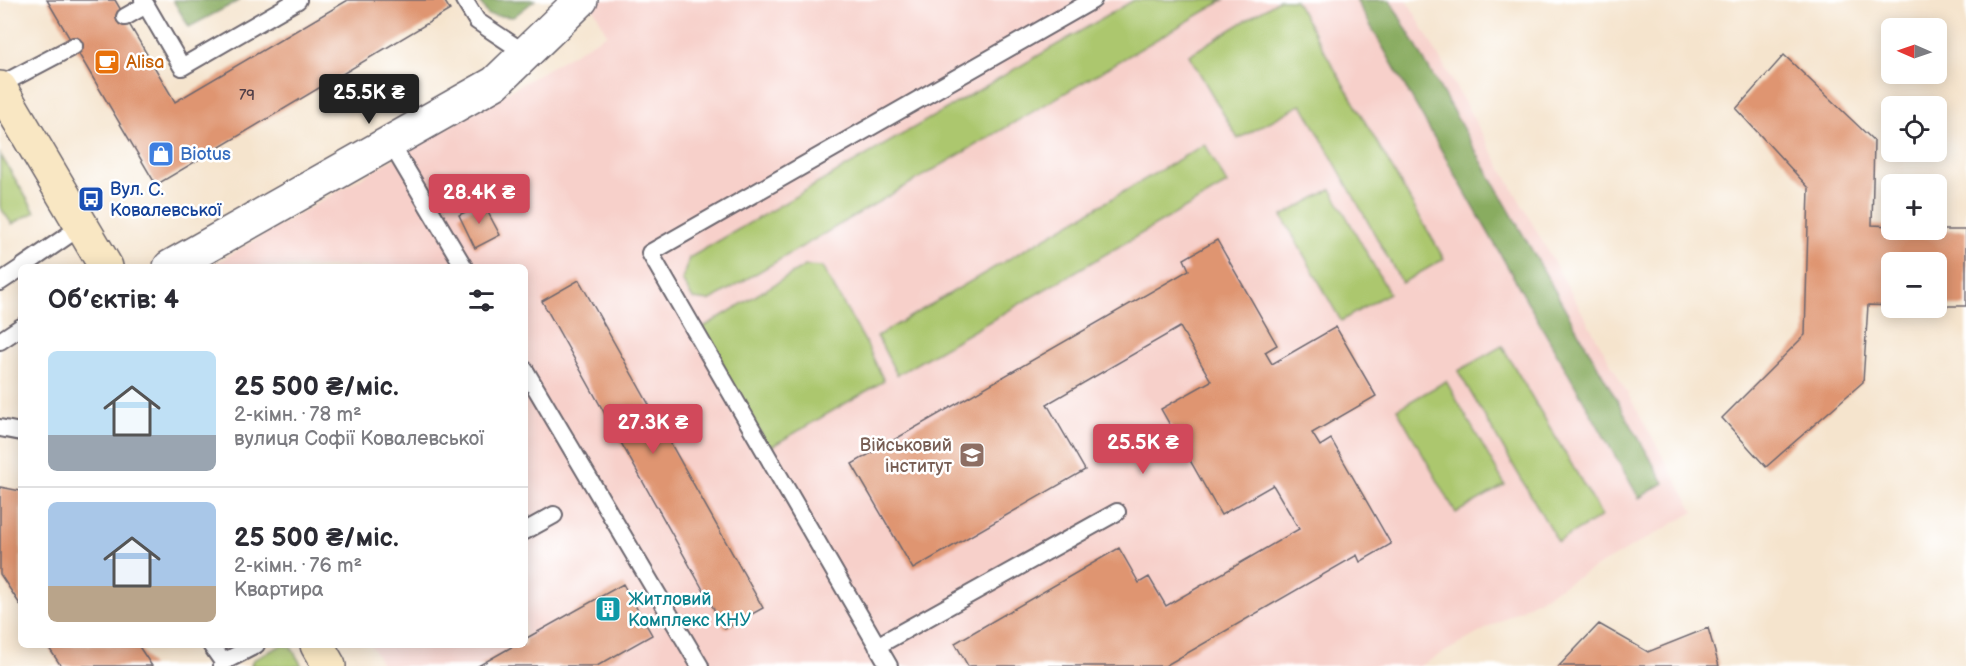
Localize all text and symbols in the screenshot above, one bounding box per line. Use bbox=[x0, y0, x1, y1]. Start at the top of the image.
north arrow bbox=[1881, 18, 1947, 84]
map controls bbox=[1881, 18, 1947, 318]
cafe icon: Alisa bbox=[92, 47, 122, 77]
place label: Alisa bbox=[126, 52, 164, 73]
pin: 25.5K ₴ bbox=[314, 74, 424, 125]
text: 25.5K ₴ bbox=[333, 81, 405, 105]
house number: 79 bbox=[239, 86, 255, 105]
button: locate bbox=[1881, 96, 1947, 162]
shop icon: Biotus bbox=[146, 139, 176, 169]
place label: Biotus bbox=[180, 144, 231, 165]
pin: 28.4K ₴ bbox=[424, 174, 534, 225]
button: + bbox=[1881, 174, 1947, 240]
place label: Вул. С. Ковалевської bbox=[110, 179, 222, 221]
text: 28.4K ₴ bbox=[443, 181, 515, 205]
bus stop icon: Вул. С. Ковалевської bbox=[76, 184, 106, 214]
button: − bbox=[1881, 252, 1947, 318]
icon: filters bbox=[465, 284, 498, 317]
text: Об’єктів: 4 bbox=[48, 285, 179, 316]
text: 25 500 ₴/міс. bbox=[234, 372, 399, 403]
icon: home bbox=[96, 375, 168, 447]
text: 2-кімн. · 78 m² bbox=[234, 403, 362, 427]
pin: 27.3K ₴ bbox=[598, 404, 708, 455]
text: 27.3K ₴ bbox=[618, 411, 688, 435]
pin: 25.5K ₴ bbox=[1088, 424, 1198, 475]
text: вулиця Софії Ковалевської bbox=[234, 427, 484, 451]
text: 25.5K ₴ bbox=[1107, 431, 1179, 455]
place label: Військовий інститут bbox=[860, 435, 953, 477]
school or university icon: Військовий інститут bbox=[957, 440, 987, 470]
text: 25 500 ₴/міс. bbox=[234, 523, 399, 554]
icon: home bbox=[96, 526, 168, 598]
text: 2-кімн. · 76 m² bbox=[234, 554, 362, 578]
text: Квартира bbox=[234, 578, 324, 602]
place label: Житловий Комплекс КНУ bbox=[628, 589, 751, 631]
building icon: Житловий Комплекс КНУ bbox=[593, 594, 623, 624]

